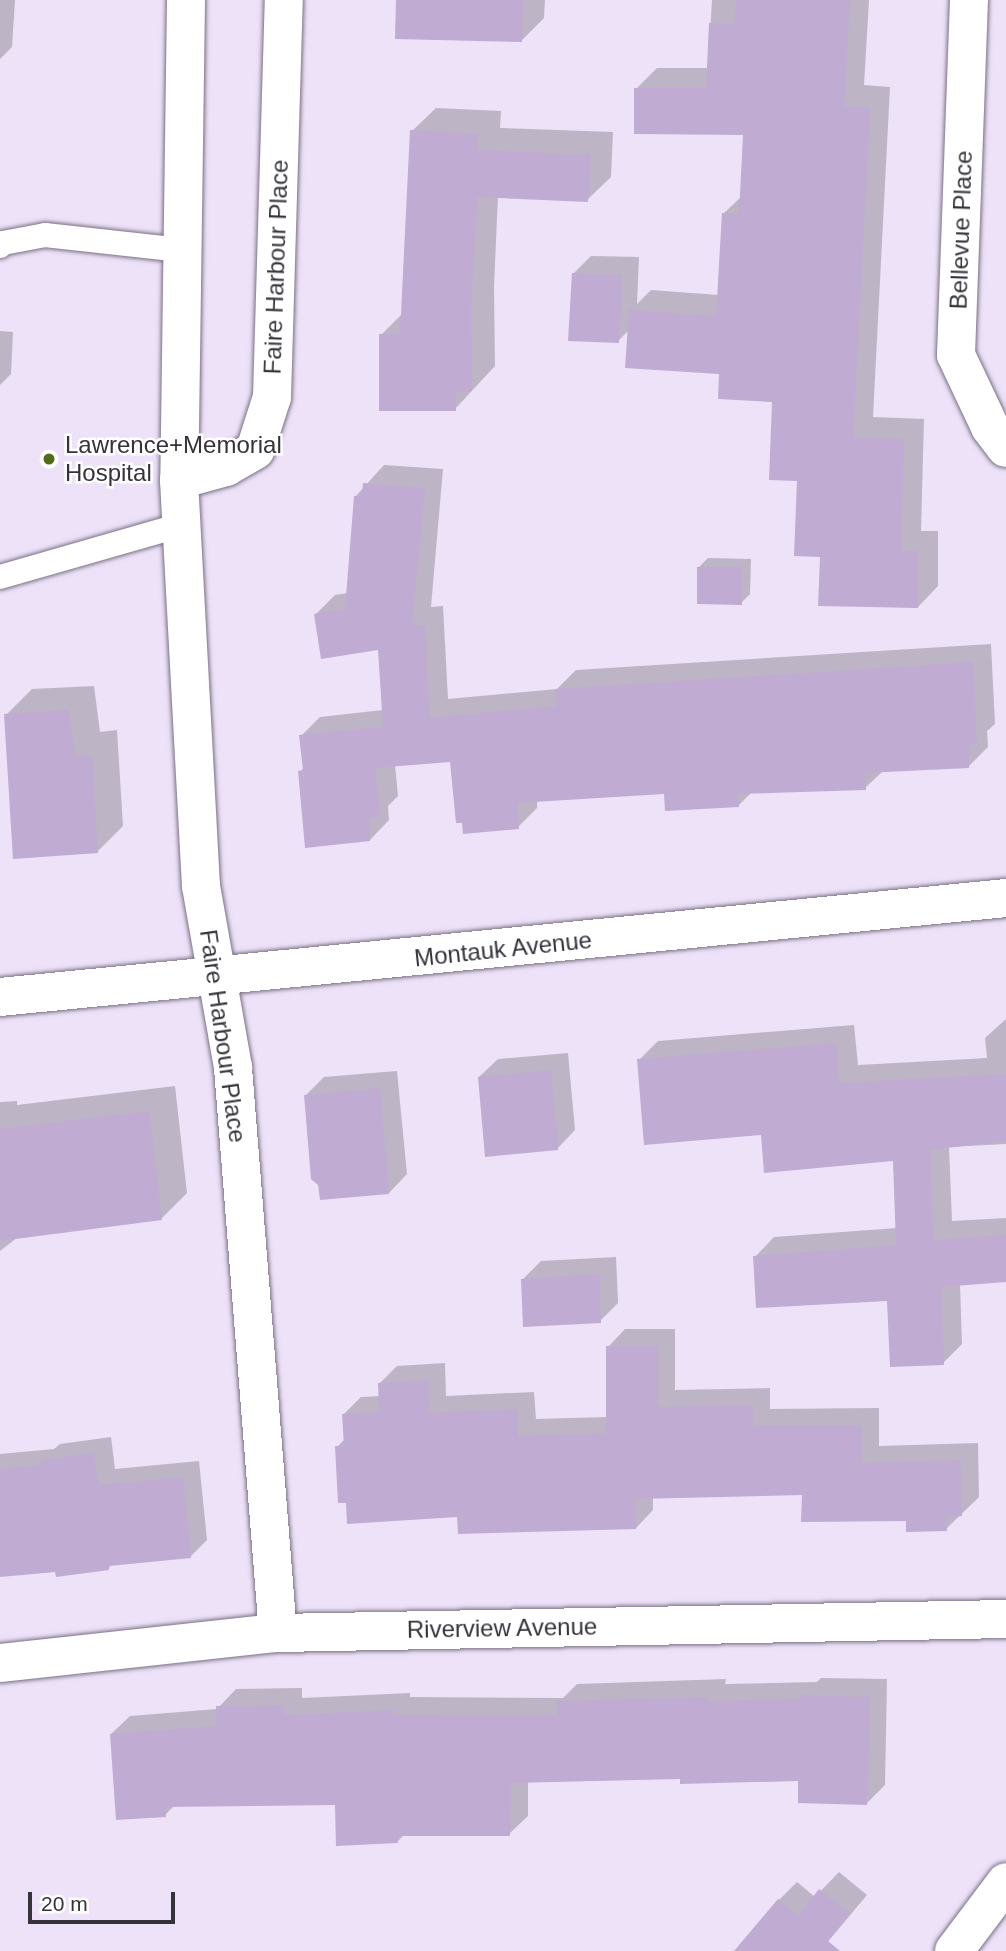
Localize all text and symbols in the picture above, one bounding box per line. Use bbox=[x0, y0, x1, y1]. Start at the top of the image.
street label: Bellevue Place bbox=[944, 150, 978, 310]
street label: Faire Harbour Place bbox=[258, 159, 294, 375]
place label: Lawrence+Memorial Hospital bbox=[65, 431, 282, 487]
marker: Lawrence+Memorial Hospital bbox=[39, 449, 59, 469]
street label: Montauk Avenue bbox=[412, 925, 594, 973]
street label: Faire Harbour Place bbox=[194, 928, 252, 1144]
street label: Riverview Avenue bbox=[406, 1612, 598, 1644]
scale bar bbox=[32, 1878, 178, 1922]
text: 20 m bbox=[41, 1892, 88, 1915]

